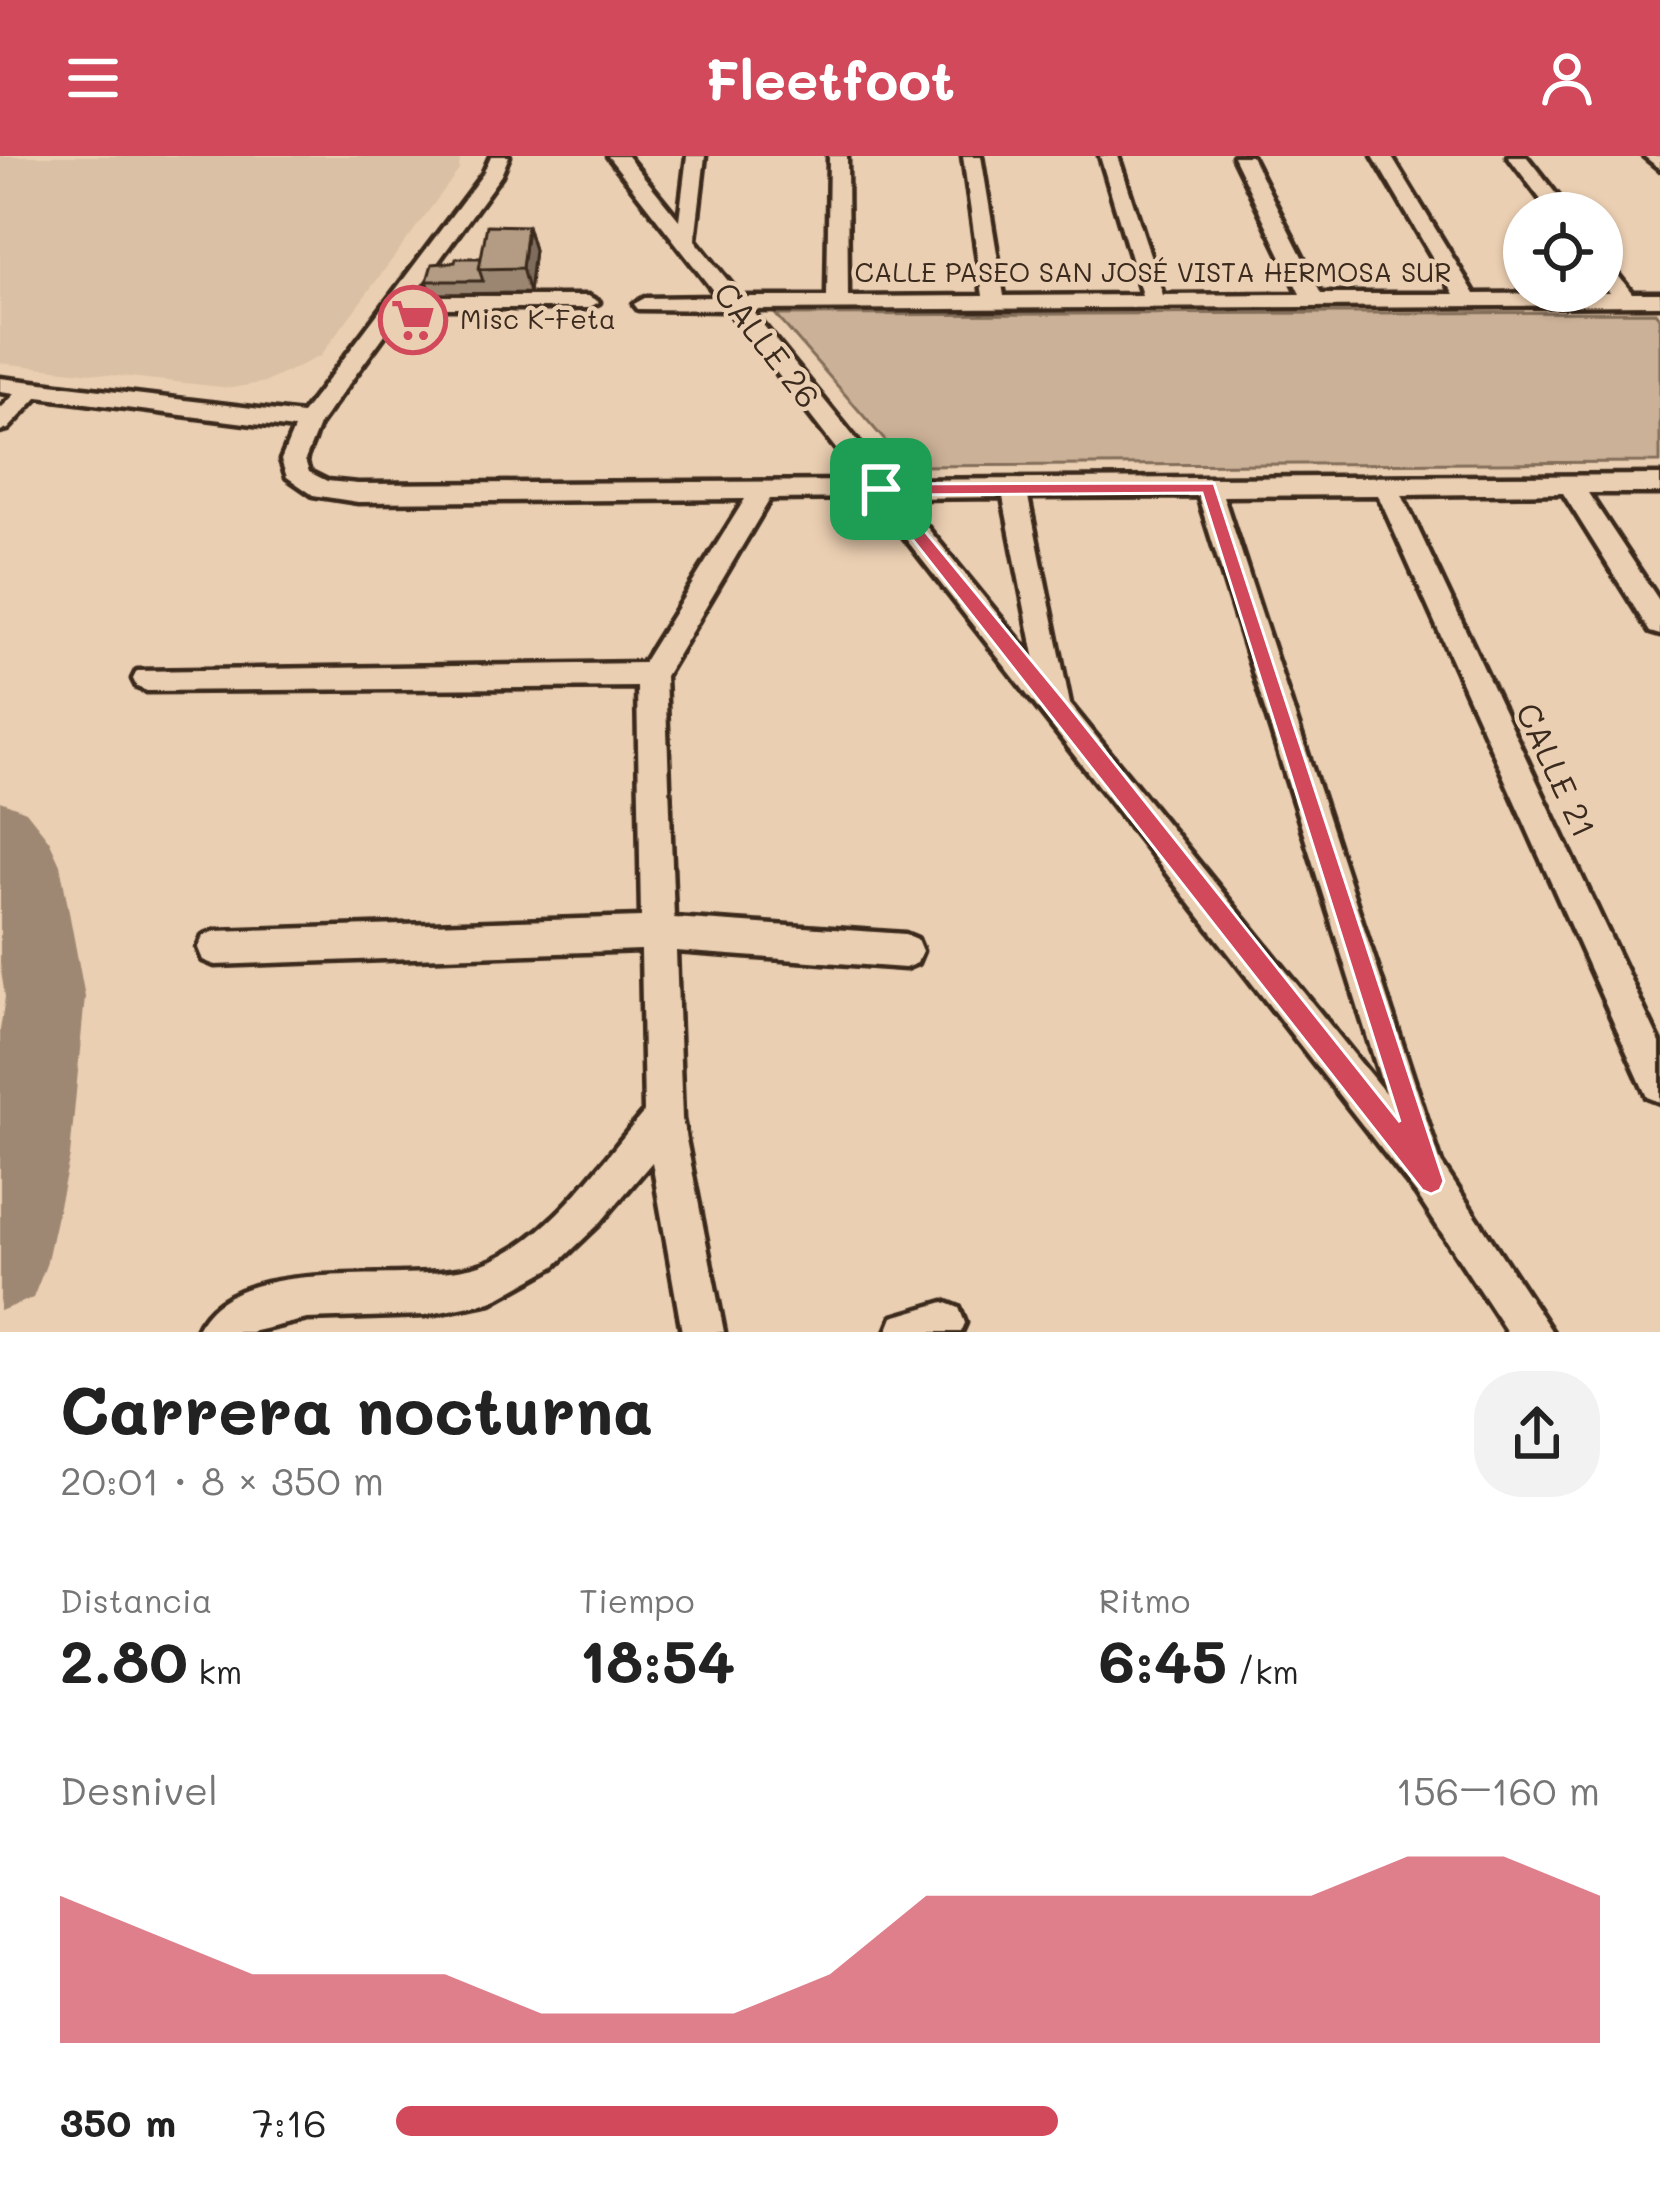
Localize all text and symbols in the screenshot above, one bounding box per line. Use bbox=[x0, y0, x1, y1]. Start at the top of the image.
text: Fleetfoot bbox=[705, 43, 955, 114]
icon: menu bbox=[60, 45, 126, 111]
icon: person bbox=[1534, 45, 1600, 111]
map controls bbox=[1503, 192, 1623, 312]
button: locate bbox=[1503, 192, 1623, 312]
street label: CALLE PASEO SAN JOSÉ VISTA HERMOSA SUR bbox=[855, 254, 1451, 289]
street label: CALLE 26 bbox=[705, 272, 831, 416]
supermarket icon: Misc K-Feta bbox=[378, 285, 448, 355]
place label: Misc K-Feta bbox=[460, 301, 616, 336]
pin bbox=[830, 438, 932, 540]
icon: arrive bbox=[848, 456, 914, 522]
street label: CALLE 21 bbox=[1508, 695, 1607, 844]
text: Carrera nocturna bbox=[60, 1366, 654, 1452]
button: share bbox=[1474, 1371, 1600, 1497]
text: 20:01 · 8 × 350 m bbox=[60, 1454, 384, 1505]
text: Distancia bbox=[60, 1578, 212, 1621]
text: Tiempo bbox=[579, 1578, 694, 1621]
text: Ritmo bbox=[1099, 1578, 1190, 1621]
text: 2.80 bbox=[60, 1621, 188, 1699]
text: 18:54 bbox=[579, 1621, 735, 1699]
text: 6:45 bbox=[1099, 1621, 1227, 1699]
text: km bbox=[188, 1649, 242, 1692]
text: /km bbox=[1227, 1649, 1299, 1692]
text: Desnivel bbox=[60, 1764, 218, 1815]
text: 156–160 m bbox=[1396, 1764, 1600, 1815]
text: 350 m bbox=[60, 2096, 176, 2147]
text: 7:16 bbox=[252, 2096, 327, 2147]

